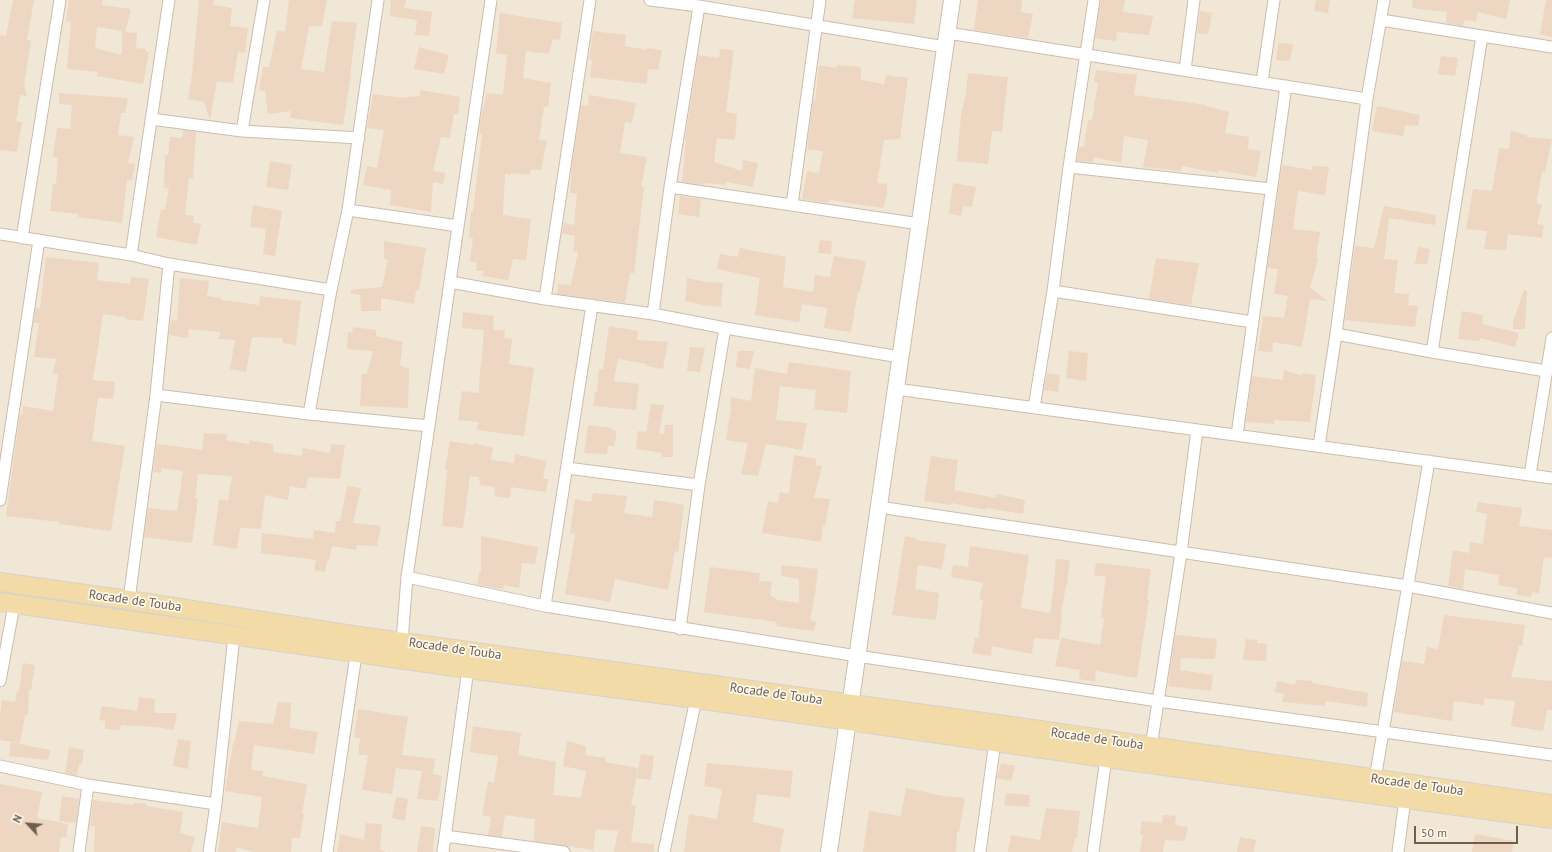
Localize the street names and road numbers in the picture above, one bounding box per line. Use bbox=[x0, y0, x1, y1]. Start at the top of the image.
street label: Rocade de Touba bbox=[88, 587, 182, 615]
street label: Rocade de Touba bbox=[408, 635, 502, 663]
street label: Rocade de Touba bbox=[729, 680, 823, 708]
street label: Rocade de Touba bbox=[1050, 725, 1144, 753]
street label: Rocade de Touba bbox=[1370, 771, 1464, 799]

